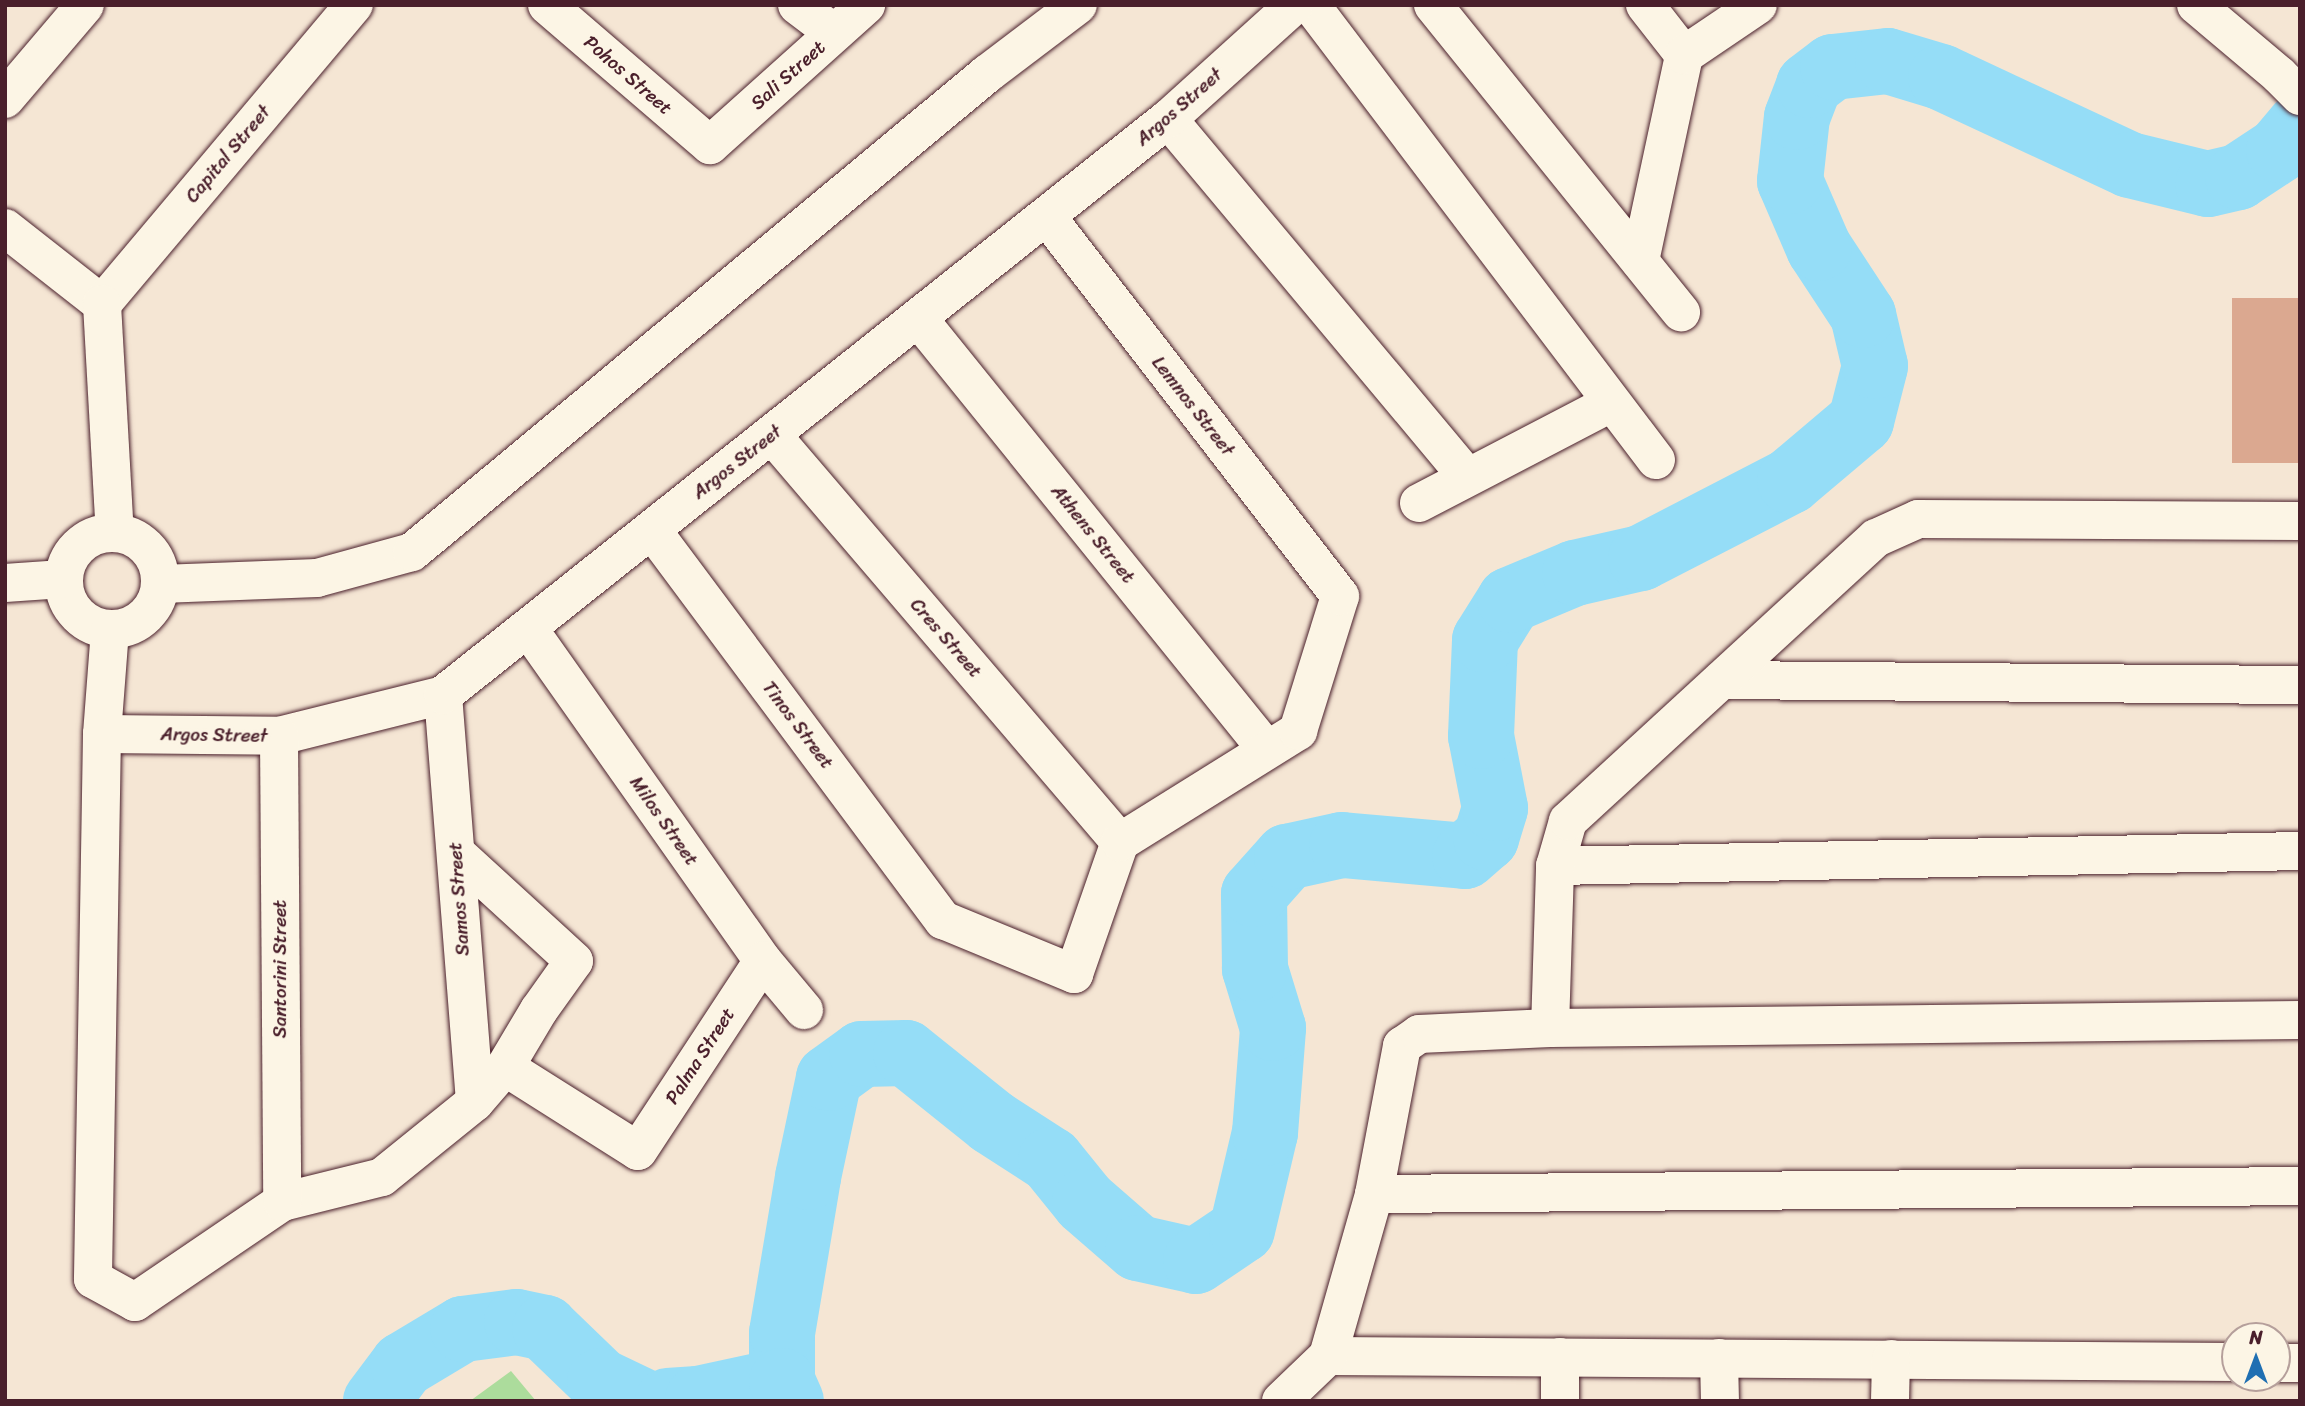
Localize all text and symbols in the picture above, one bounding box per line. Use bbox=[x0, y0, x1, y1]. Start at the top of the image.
street label: Pohos Street bbox=[579, 30, 677, 120]
street label: Sali Street bbox=[746, 36, 830, 114]
street label: Argos Street bbox=[1131, 63, 1227, 151]
street label: Capital Street bbox=[181, 101, 275, 207]
street label: Lemnos Street bbox=[1147, 351, 1239, 461]
street label: Argos Street bbox=[688, 420, 786, 504]
street label: Athens Street bbox=[1046, 480, 1140, 588]
street label: Cres Street bbox=[905, 593, 987, 683]
street label: Tinos Street bbox=[757, 676, 839, 774]
street label: Argos Street bbox=[160, 723, 268, 747]
street label: Milos Street bbox=[625, 772, 703, 870]
street label: Samos Street bbox=[444, 841, 474, 957]
street label: Santorini Street bbox=[269, 900, 291, 1038]
street label: Palma Street bbox=[660, 1003, 740, 1109]
text: N bbox=[2249, 1321, 2263, 1354]
north arrow bbox=[2221, 1322, 2291, 1392]

